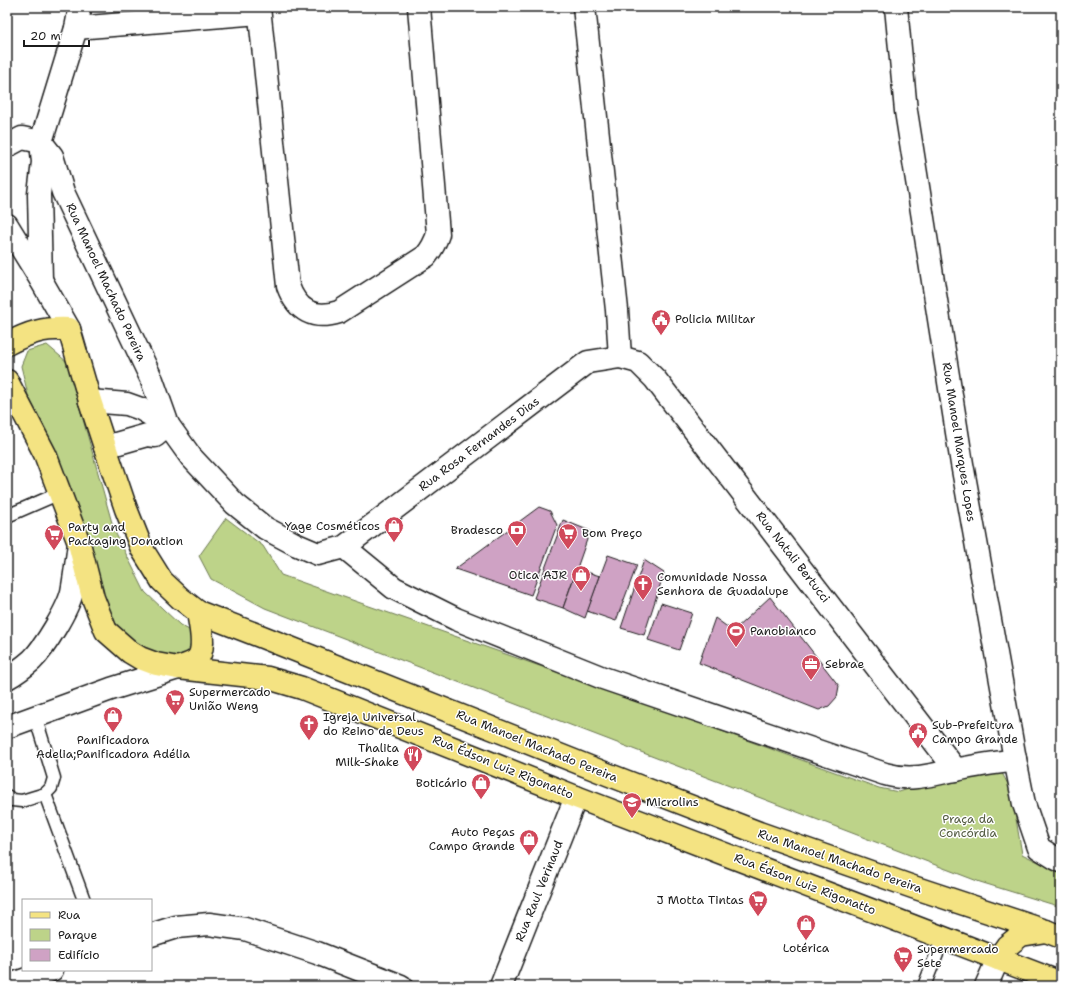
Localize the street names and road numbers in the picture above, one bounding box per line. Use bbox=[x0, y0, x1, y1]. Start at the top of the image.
street label: Rua Manoel Machado Pereira bbox=[62, 200, 150, 364]
street label: Rua Manoel Marques Lopes bbox=[938, 361, 980, 523]
street label: Rua Rosa Fernandes Dias bbox=[415, 393, 543, 495]
street label: Rua Natali Bertucci bbox=[752, 508, 834, 606]
street label: Rua Manoel Machado Pereira bbox=[454, 706, 621, 786]
street label: Rua Édson Luiz Rigonatto bbox=[430, 731, 576, 803]
street label: Rua Manoel Machado Pereira bbox=[756, 825, 925, 897]
street label: Rua Raul Verinaud bbox=[511, 838, 567, 944]
street label: Rua Édson Luiz Rigonatto bbox=[732, 850, 878, 918]

